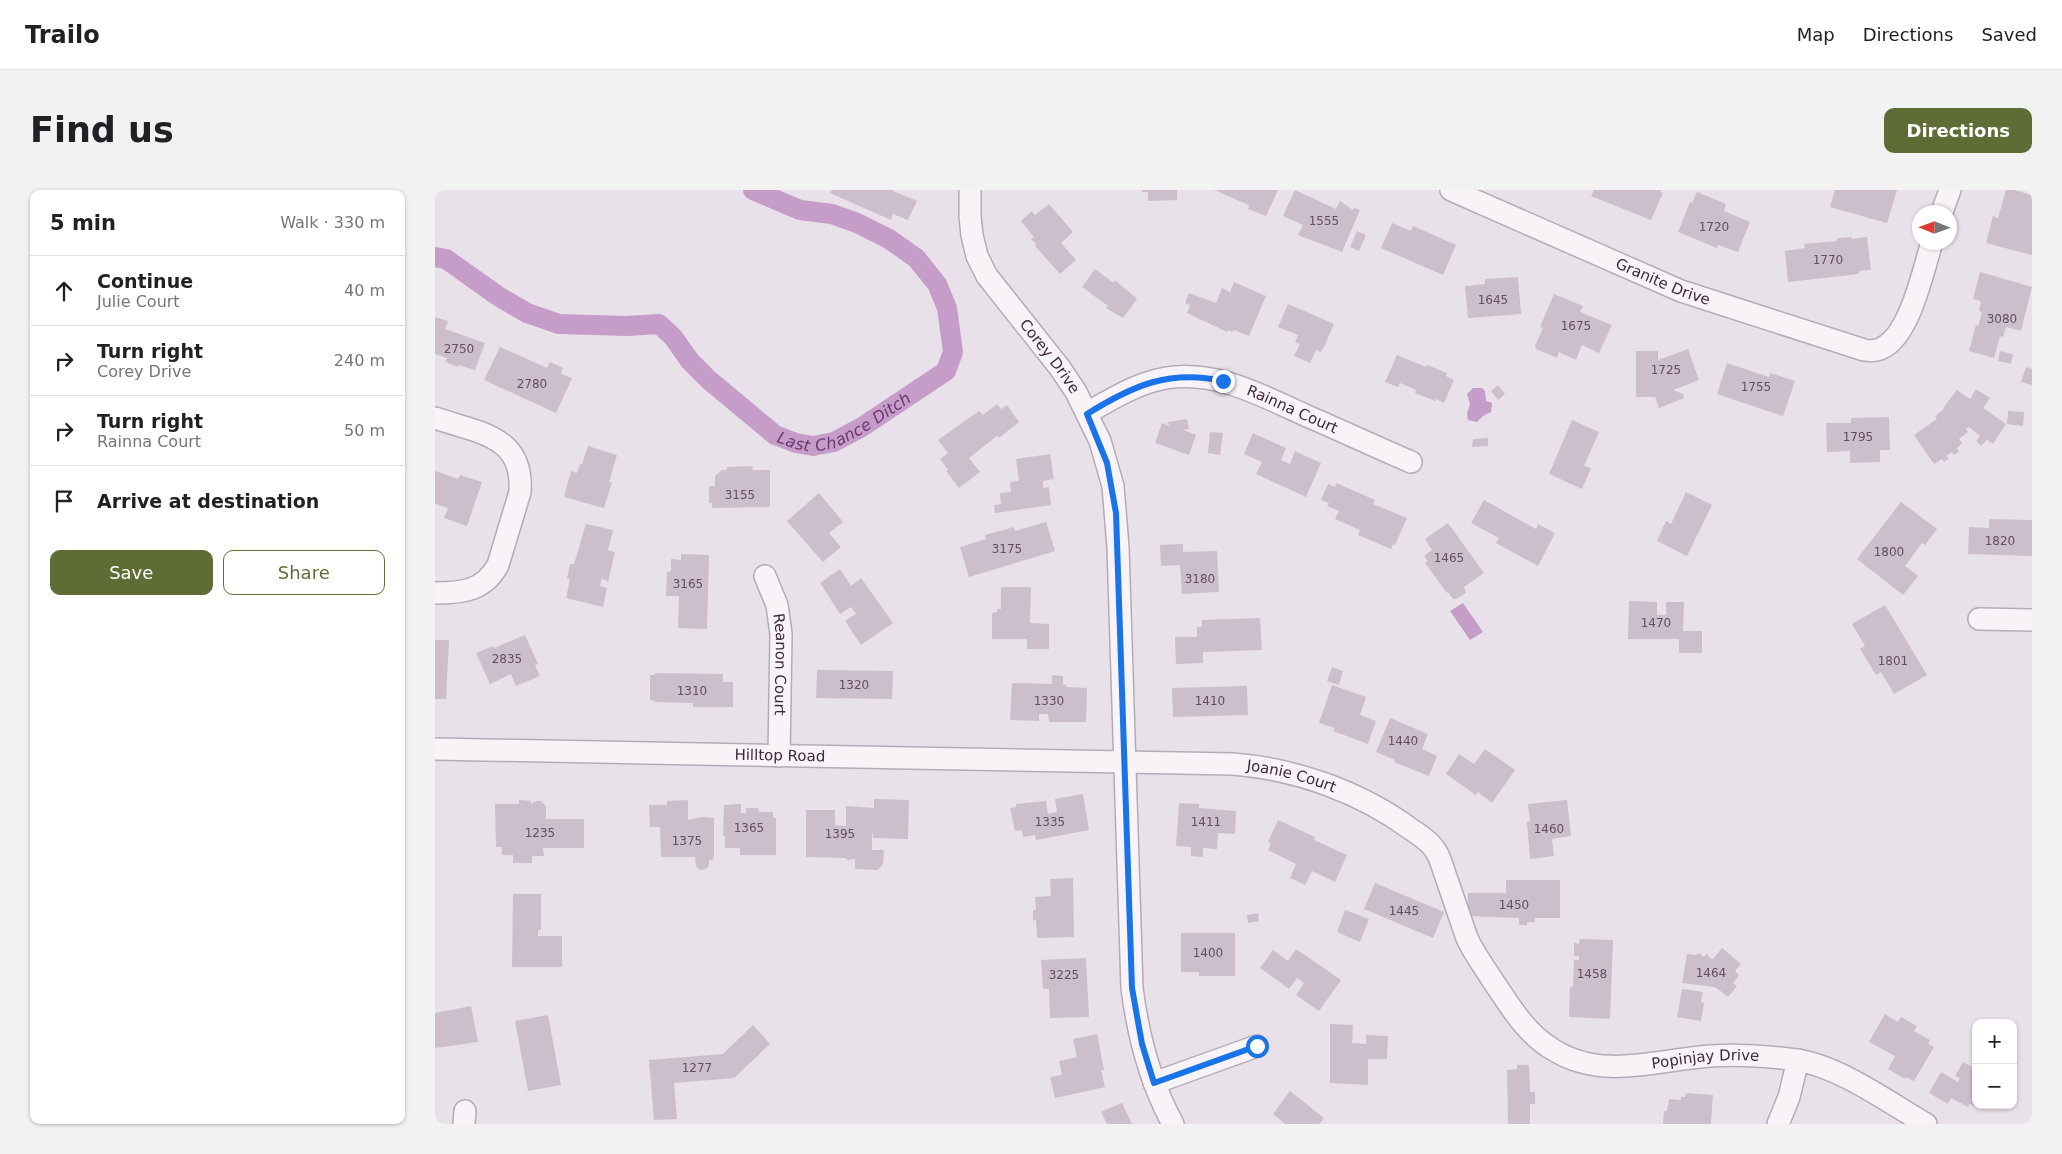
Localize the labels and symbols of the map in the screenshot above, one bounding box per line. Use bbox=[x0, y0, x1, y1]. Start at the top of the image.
north arrow bbox=[1912, 205, 1957, 250]
house number: 1555 bbox=[1309, 214, 1339, 228]
house number: 1720 bbox=[1699, 220, 1729, 234]
house number: 1770 bbox=[1813, 253, 1843, 267]
street label: Granite Drive bbox=[1613, 254, 1712, 309]
house number: 1645 bbox=[1478, 293, 1508, 307]
house number: 3080 bbox=[1987, 312, 2017, 326]
street label: Corey Drive bbox=[1016, 316, 1083, 397]
house number: 1675 bbox=[1561, 319, 1591, 333]
house number: 2750 bbox=[444, 342, 474, 356]
house number: 1725 bbox=[1651, 363, 1681, 377]
route end bbox=[1212, 370, 1235, 393]
house number: 2780 bbox=[517, 377, 547, 391]
house number: 1755 bbox=[1741, 380, 1771, 394]
street label: Rainna Court bbox=[1244, 381, 1341, 437]
water label: Last Chance Ditch bbox=[775, 388, 914, 456]
house number: 1795 bbox=[1843, 430, 1873, 444]
house number: 3155 bbox=[725, 488, 755, 502]
house number: 1820 bbox=[1985, 534, 2015, 548]
house number: 3175 bbox=[992, 542, 1022, 556]
house number: 1800 bbox=[1874, 545, 1904, 559]
house number: 1465 bbox=[1434, 551, 1464, 565]
house number: 3180 bbox=[1185, 572, 1215, 586]
house number: 3165 bbox=[673, 577, 703, 591]
street label: Reanon Court bbox=[769, 612, 790, 716]
house number: 1470 bbox=[1641, 616, 1671, 630]
house number: 2835 bbox=[492, 652, 522, 666]
house number: 1801 bbox=[1878, 654, 1908, 668]
house number: 1320 bbox=[839, 678, 869, 692]
house number: 1310 bbox=[677, 684, 707, 698]
house number: 1330 bbox=[1034, 694, 1064, 708]
house number: 1410 bbox=[1195, 694, 1225, 708]
house number: 1440 bbox=[1388, 734, 1418, 748]
street label: Hilltop Road bbox=[734, 746, 826, 765]
street label: Joanie Court bbox=[1245, 756, 1339, 796]
house number: 1335 bbox=[1035, 815, 1065, 829]
house number: 1411 bbox=[1191, 815, 1221, 829]
house number: 1365 bbox=[734, 821, 764, 835]
house number: 1460 bbox=[1534, 822, 1564, 836]
house number: 1235 bbox=[525, 826, 555, 840]
house number: 1395 bbox=[825, 827, 855, 841]
house number: 1375 bbox=[672, 834, 702, 848]
house number: 1450 bbox=[1499, 898, 1529, 912]
house number: 1445 bbox=[1389, 904, 1419, 918]
house number: 1400 bbox=[1193, 946, 1223, 960]
house number: 1464 bbox=[1696, 966, 1726, 980]
house number: 1458 bbox=[1577, 967, 1607, 981]
house number: 3225 bbox=[1049, 968, 1079, 982]
route start bbox=[1246, 1035, 1269, 1058]
street label: Popinjay Drive bbox=[1650, 1046, 1760, 1073]
house number: 1277 bbox=[682, 1061, 712, 1075]

